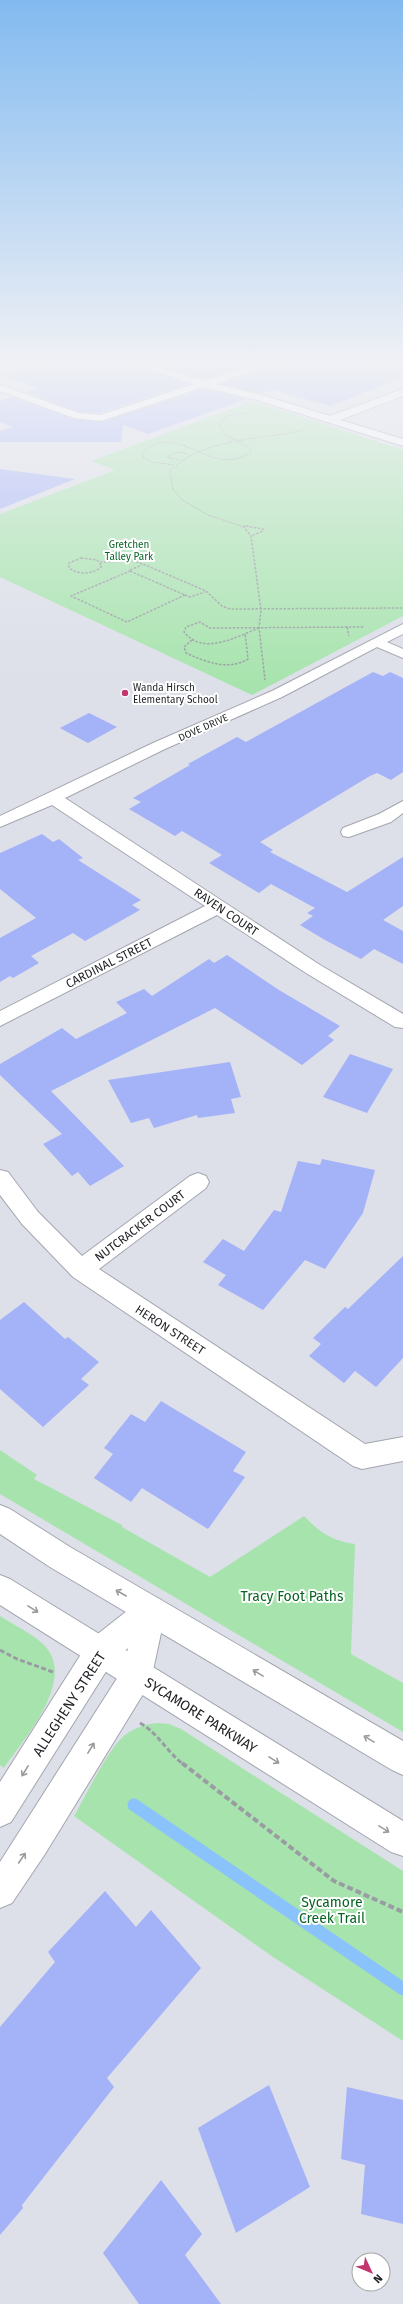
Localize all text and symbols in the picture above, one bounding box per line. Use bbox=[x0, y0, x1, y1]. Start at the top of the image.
park label: Gretchen Talley Park bbox=[105, 539, 154, 563]
place label: Wanda Hirsch Elementary School bbox=[133, 682, 218, 706]
marker: Wanda Hirsch Elementary School bbox=[120, 688, 130, 698]
street label: DOVE DRIVE bbox=[177, 712, 230, 744]
street label: RAVEN COURT bbox=[191, 885, 261, 939]
street label: CARDINAL STREET bbox=[63, 935, 155, 991]
street label: NUTCRACKER COURT bbox=[92, 1187, 188, 1264]
street label: HERON STREET bbox=[133, 1302, 208, 1358]
one-way arrow bbox=[115, 1588, 127, 1596]
park label: Tracy Foot Paths bbox=[241, 1588, 344, 1605]
one-way arrow bbox=[27, 1606, 39, 1614]
street label: ALLEGHENY STREET bbox=[29, 1648, 110, 1760]
one-way arrow bbox=[252, 1668, 264, 1676]
street label: SYCAMORE PARKWAY bbox=[141, 1674, 260, 1757]
one-way arrow bbox=[364, 1735, 375, 1743]
one-way arrow bbox=[87, 1743, 96, 1754]
one-way arrow bbox=[268, 1756, 279, 1764]
one-way arrow bbox=[21, 1765, 29, 1776]
one-way arrow bbox=[378, 1825, 390, 1833]
one-way arrow bbox=[18, 1853, 26, 1864]
park label: Sycamore Creek Trail bbox=[299, 1894, 365, 1927]
north arrow bbox=[351, 2252, 391, 2292]
text: N bbox=[371, 2271, 385, 2286]

